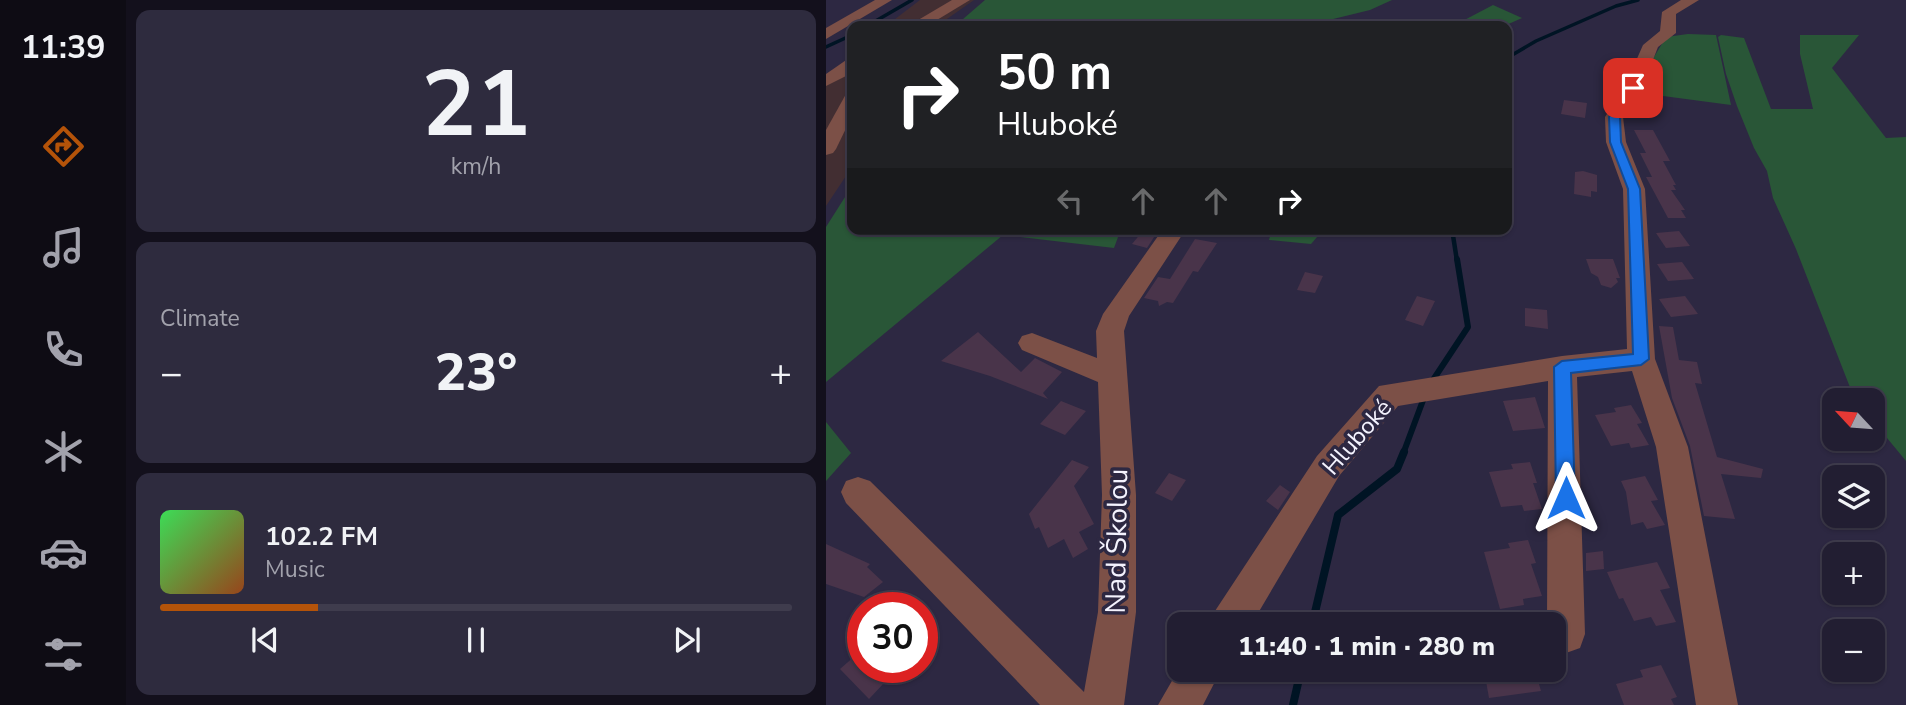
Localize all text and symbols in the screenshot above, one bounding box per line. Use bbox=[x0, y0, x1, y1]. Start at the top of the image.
text: 11:39 bbox=[21, 26, 105, 69]
text: 50 m bbox=[997, 39, 1112, 106]
text: 21 bbox=[421, 43, 531, 167]
icon: right bbox=[882, 49, 973, 140]
pin bbox=[1603, 58, 1663, 118]
icon: arrive bbox=[1614, 69, 1652, 107]
text: Hluboké bbox=[997, 103, 1118, 146]
icon: directions bbox=[39, 122, 88, 171]
text: km/h bbox=[451, 151, 501, 182]
icon: left bbox=[1051, 182, 1089, 220]
icon: ahead bbox=[1124, 182, 1162, 220]
icon: ahead bbox=[1197, 182, 1235, 220]
icon: right bbox=[1270, 182, 1308, 220]
icon: music bbox=[39, 223, 88, 272]
text: Climate bbox=[160, 303, 240, 334]
icon: phone bbox=[39, 325, 88, 374]
text: 23° bbox=[435, 337, 517, 408]
text: − bbox=[160, 348, 183, 399]
text: + bbox=[769, 348, 792, 399]
north arrow bbox=[1822, 388, 1885, 452]
map controls bbox=[1822, 388, 1885, 682]
street label: Hluboké bbox=[1315, 392, 1399, 482]
icon: climate bbox=[39, 427, 88, 476]
position arrow bbox=[1529, 461, 1603, 535]
button: layers bbox=[1822, 465, 1885, 528]
street label: Nad Školou bbox=[1097, 468, 1137, 614]
text: 102.2 FM bbox=[265, 519, 378, 554]
icon: car bbox=[39, 528, 88, 577]
button: + bbox=[1822, 542, 1885, 605]
text: Music bbox=[265, 554, 325, 585]
speed limit sign: 30 bbox=[847, 592, 938, 683]
button: − bbox=[1822, 619, 1885, 682]
icon: previous bbox=[246, 621, 284, 659]
icon: pause bbox=[457, 621, 495, 659]
icon: next bbox=[668, 621, 706, 659]
text: 11:40 · 1 min · 280 m bbox=[1238, 629, 1495, 664]
icon: filters bbox=[39, 630, 88, 679]

